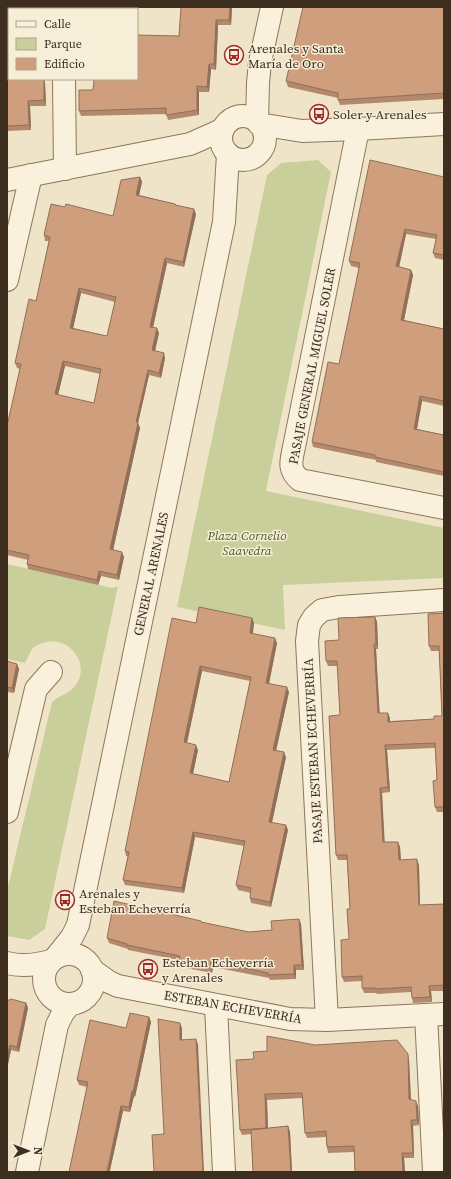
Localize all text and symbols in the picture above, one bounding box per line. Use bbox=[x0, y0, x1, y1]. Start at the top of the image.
legend bbox=[8, 8, 138, 80]
text: Calle bbox=[44, 16, 71, 32]
text: Parque bbox=[44, 36, 82, 52]
place label: Arenales y Santa María de Oro bbox=[248, 40, 344, 72]
bus stop icon: Arenales y Santa María de Oro bbox=[223, 44, 245, 66]
text: Edificio bbox=[44, 56, 85, 72]
bus stop icon: Soler y Arenales bbox=[308, 103, 330, 125]
place label: Soler y Arenales bbox=[333, 106, 427, 123]
street label: PASAJE GENERAL MIGUEL SOLER bbox=[285, 266, 340, 466]
street label: GENERAL ARENALES bbox=[130, 510, 172, 637]
park label: Plaza Cornelio Saavedra bbox=[206, 527, 287, 559]
street label: PASAJE ESTEBAN ECHEVERRÍA bbox=[300, 657, 326, 844]
place label: Arenales y Esteban Echeverría bbox=[79, 885, 191, 917]
bus stop icon: Arenales y Esteban Echeverría bbox=[54, 889, 76, 911]
place label: Esteban Echeverría y Arenales bbox=[162, 954, 274, 986]
bus stop icon: Esteban Echeverría y Arenales bbox=[137, 958, 159, 980]
street label: ESTEBAN ECHEVERRÍA bbox=[163, 986, 304, 1028]
north arrow bbox=[8, 1131, 48, 1171]
text: N bbox=[30, 1147, 45, 1155]

